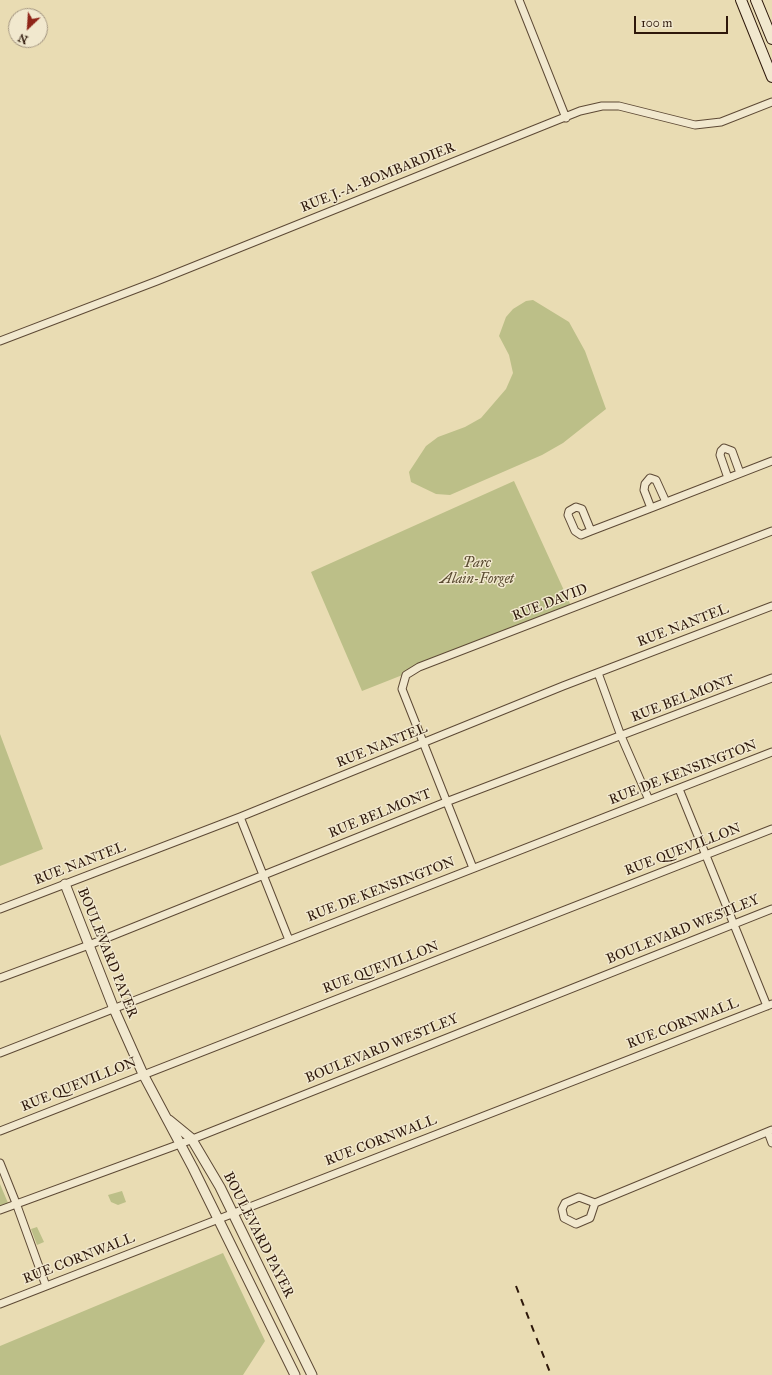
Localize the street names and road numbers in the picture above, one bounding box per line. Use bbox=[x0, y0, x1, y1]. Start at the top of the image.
street label: RUE J.-A.-BOMBARDIER bbox=[298, 139, 458, 217]
street label: RUE DAVID bbox=[510, 581, 590, 625]
street label: RUE NANTEL bbox=[635, 601, 731, 651]
street label: RUE BELMONT bbox=[629, 672, 737, 726]
street label: RUE NANTEL bbox=[334, 720, 430, 772]
street label: RUE DE KENSINGTON bbox=[607, 737, 759, 809]
street label: RUE BELMONT bbox=[326, 786, 434, 842]
street label: RUE QUEVILLON bbox=[623, 820, 743, 880]
street label: RUE NANTEL bbox=[32, 839, 128, 889]
street label: RUE DE KENSINGTON bbox=[305, 854, 457, 926]
street label: BOULEVARD PAYER bbox=[73, 885, 141, 1021]
street label: BOULEVARD WESTLEY bbox=[604, 892, 762, 968]
street label: RUE QUEVILLON bbox=[321, 938, 441, 998]
street label: RUE CORNWALL bbox=[625, 995, 741, 1053]
street label: BOULEVARD WESTLEY bbox=[303, 1011, 461, 1087]
street label: RUE QUEVILLON bbox=[19, 1054, 139, 1116]
street label: RUE CORNWALL bbox=[323, 1112, 439, 1170]
street label: BOULEVARD PAYER bbox=[219, 1169, 297, 1301]
street label: RUE CORNWALL bbox=[21, 1230, 137, 1288]

